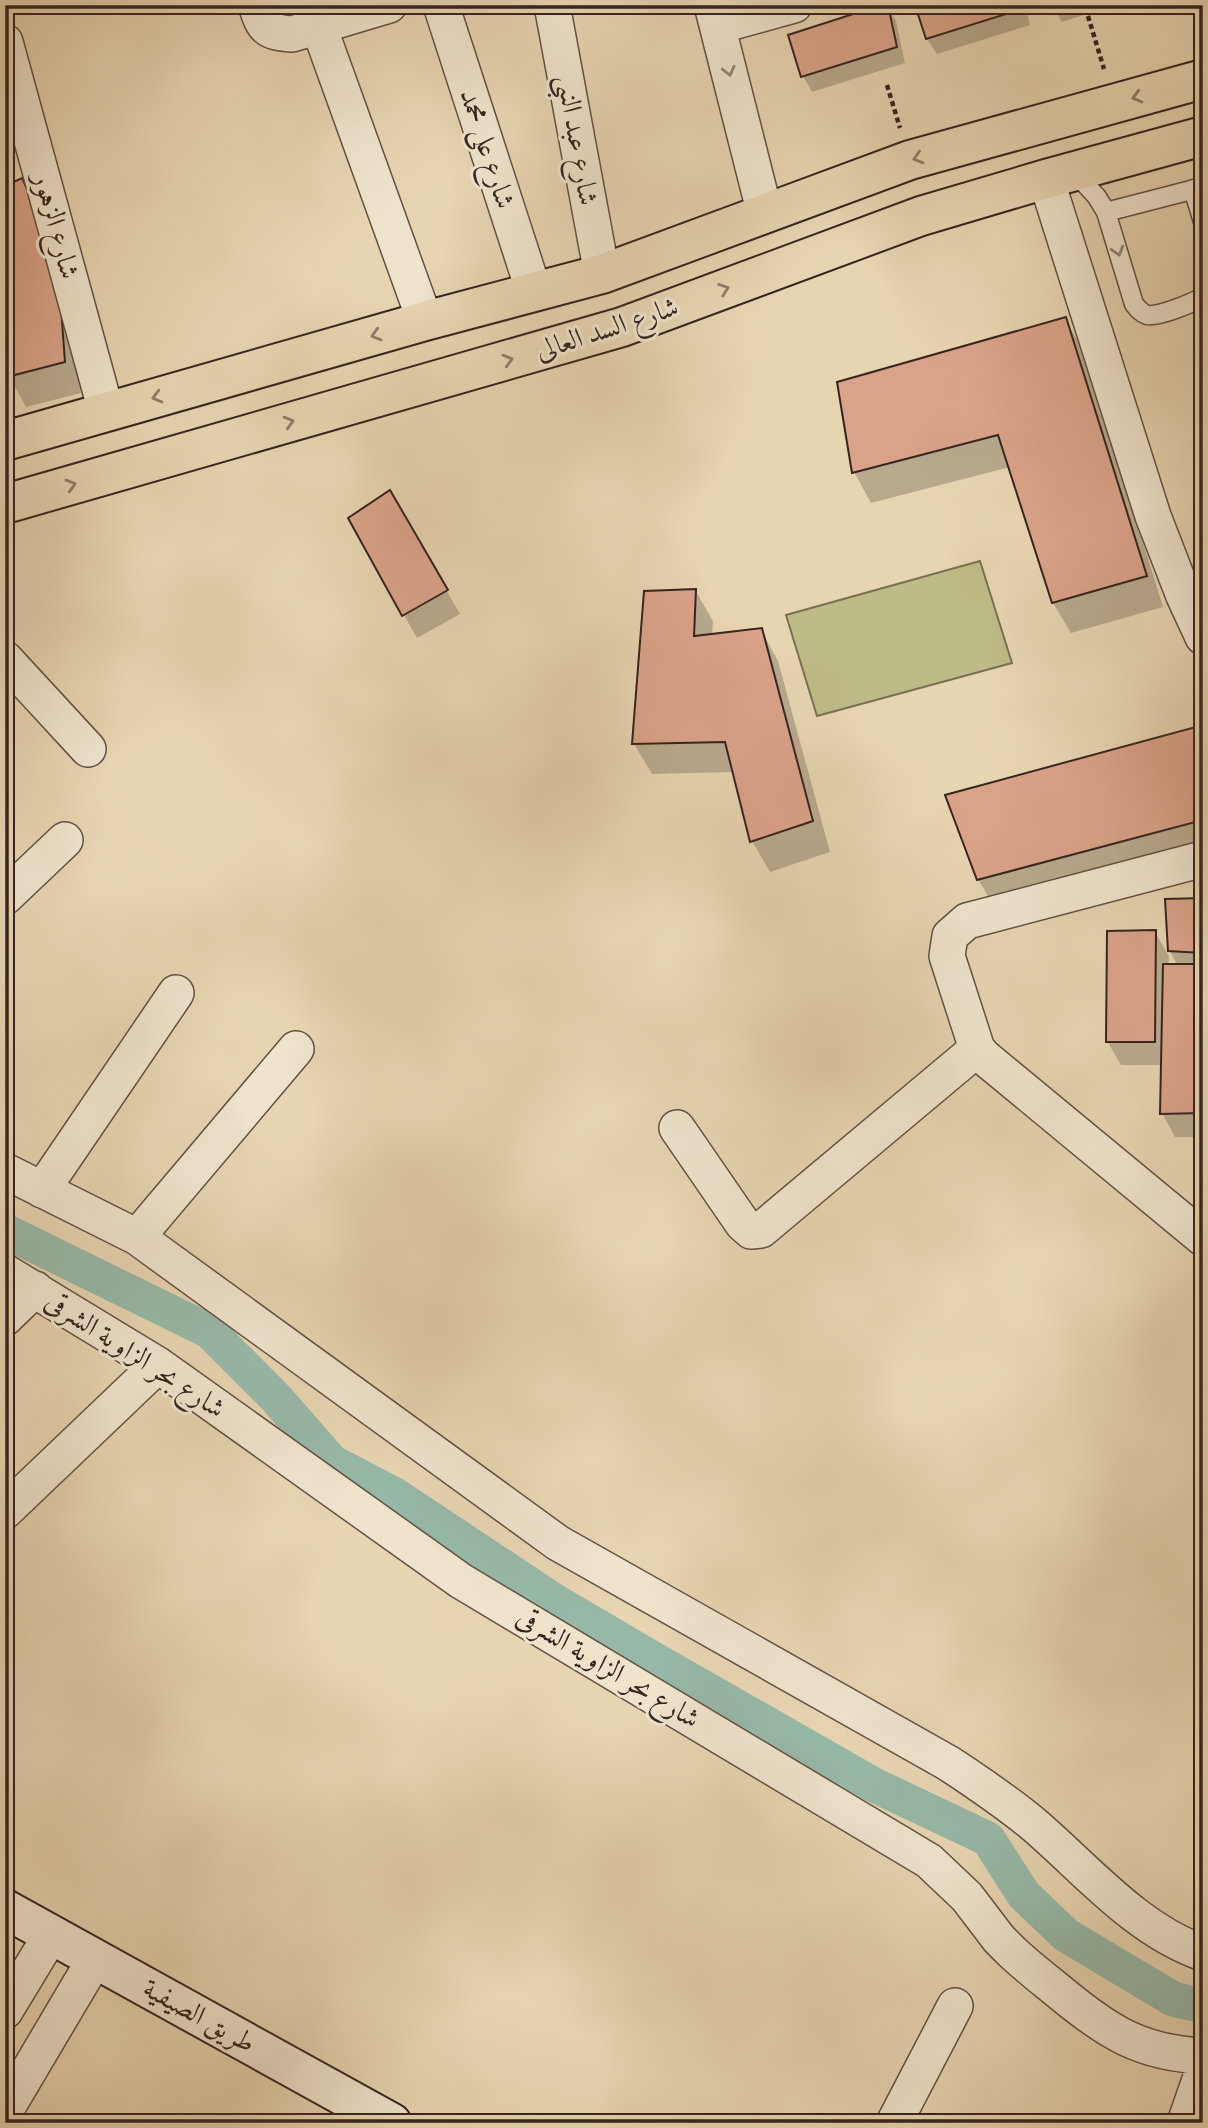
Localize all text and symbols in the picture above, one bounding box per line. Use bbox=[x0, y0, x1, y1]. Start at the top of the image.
one-way arrow bbox=[721, 65, 735, 77]
street label: شارع عبد النبى bbox=[543, 72, 606, 209]
street label: شارع على محمد bbox=[446, 85, 523, 215]
one-way arrow bbox=[1131, 89, 1143, 103]
one-way arrow bbox=[912, 149, 924, 164]
street label: شارع الزهور bbox=[19, 166, 87, 284]
one-way arrow bbox=[1109, 245, 1124, 257]
one-way arrow bbox=[718, 284, 730, 298]
street label: شارع السد العالى bbox=[531, 289, 685, 373]
one-way arrow bbox=[370, 326, 382, 341]
one-way arrow bbox=[502, 354, 514, 368]
one-way arrow bbox=[151, 389, 163, 403]
one-way arrow bbox=[283, 416, 295, 431]
one-way arrow bbox=[65, 479, 77, 494]
street label: شارع بحر الزاوية الشرقى bbox=[35, 1284, 232, 1431]
street label: شارع بحر الزاوية الشرقى bbox=[507, 1599, 706, 1741]
street label: طريق الصيفية bbox=[137, 1971, 261, 2061]

